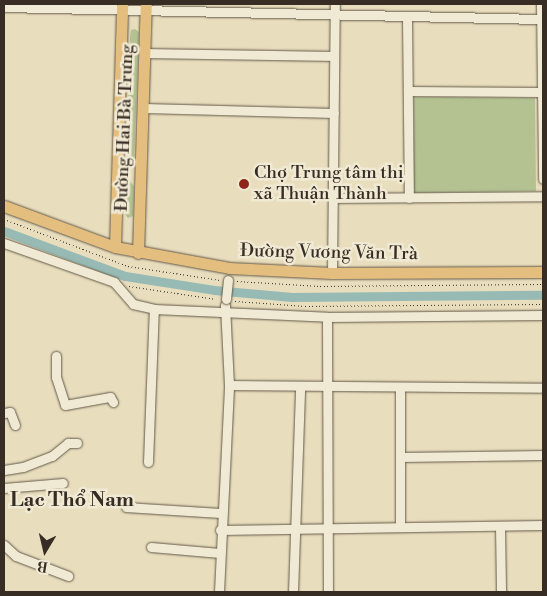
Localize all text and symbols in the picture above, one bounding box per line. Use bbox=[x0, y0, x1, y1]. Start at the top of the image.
street label: Đường Hai Bà Trưng bbox=[111, 44, 139, 212]
place label: Chợ Trung tâm thị xã Thuận Thành bbox=[254, 163, 404, 205]
marker: Chợ Trung tâm thị xã Thuận Thành bbox=[238, 178, 250, 190]
street label: Đường Vương Văn Trà bbox=[240, 241, 418, 265]
district label: Lạc Thổ Nam bbox=[10, 488, 134, 512]
north arrow bbox=[20, 526, 70, 576]
text: B bbox=[36, 556, 49, 576]

